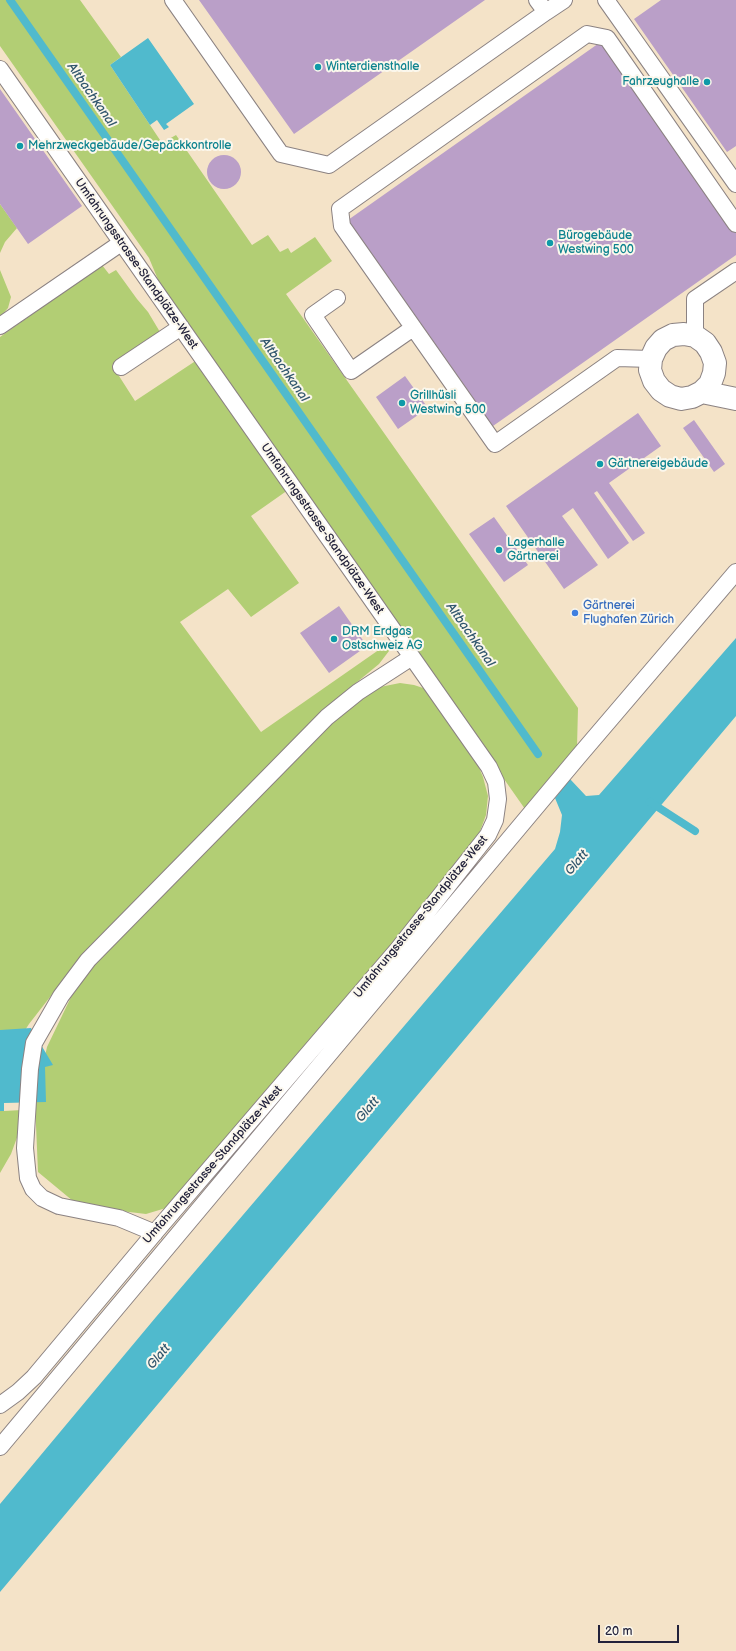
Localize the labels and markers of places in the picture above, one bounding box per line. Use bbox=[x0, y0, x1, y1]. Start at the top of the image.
place label: Winterdiensthalle bbox=[326, 60, 419, 74]
marker: Winterdiensthalle bbox=[313, 62, 323, 72]
place label: Fahrzeughalle bbox=[622, 75, 699, 89]
marker: Fahrzeughalle bbox=[702, 77, 712, 87]
place label: Mehrzweckgebäude/Gepäckkontrolle bbox=[28, 139, 231, 153]
marker: Mehrzweckgebäude/Gepäckkontrolle bbox=[15, 141, 25, 151]
place label: Bürogebäude Westwing 500 bbox=[558, 229, 634, 257]
marker: Bürogebäude Westwing 500 bbox=[545, 238, 555, 248]
place label: Grillhüsli Westwing 500 bbox=[410, 389, 486, 417]
marker: Grillhüsli Westwing 500 bbox=[397, 398, 407, 408]
place label: Gärtnereigebäude bbox=[608, 457, 708, 471]
marker: Gärtnereigebäude bbox=[595, 459, 605, 469]
place label: Lagerhalle Gärtnerei bbox=[507, 536, 565, 564]
marker: Lagerhalle Gärtnerei bbox=[494, 545, 504, 555]
place label: Gärtnerei Flughafen Zürich bbox=[583, 599, 674, 627]
marker: Gärtnerei Flughafen Zürich bbox=[570, 608, 580, 618]
place label: DRM Erdgas Ostschweiz AG bbox=[342, 625, 422, 653]
marker: DRM Erdgas Ostschweiz AG bbox=[329, 634, 339, 644]

